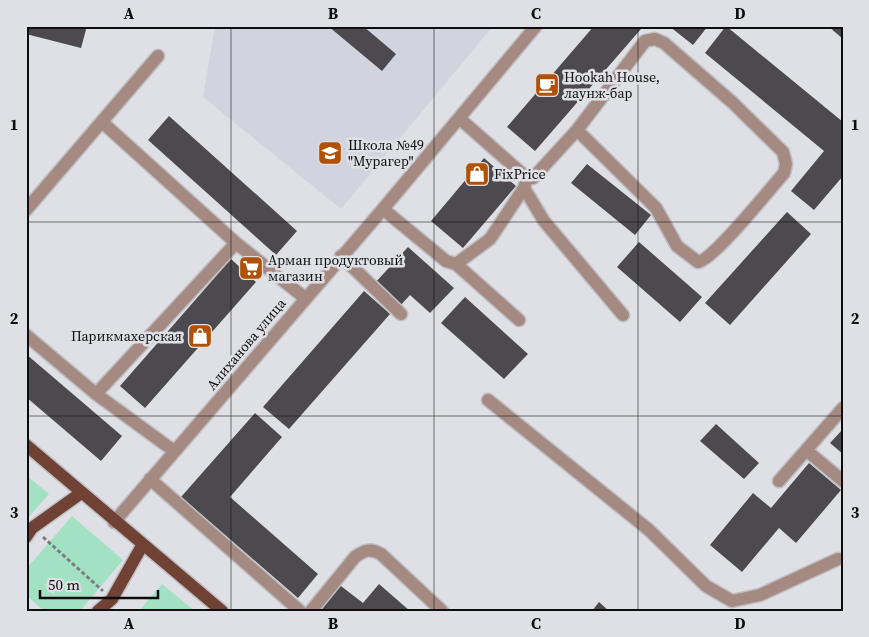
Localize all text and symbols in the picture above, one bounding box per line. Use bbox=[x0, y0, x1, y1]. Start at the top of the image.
text: A bbox=[124, 2, 135, 24]
text: B bbox=[328, 2, 339, 24]
text: C bbox=[531, 2, 541, 24]
text: D bbox=[734, 2, 746, 24]
place label: Hookah House, лаунж-бар bbox=[564, 67, 660, 103]
cafe icon: Hookah House, лаунж-бар bbox=[534, 72, 560, 98]
text: 1 bbox=[10, 113, 18, 135]
text: 1 bbox=[851, 113, 859, 135]
place label: Школа №49 "Мурагер" bbox=[348, 135, 424, 171]
school or university icon: Школа №49 "Мурагер" bbox=[317, 140, 343, 166]
shop icon: FixPrice bbox=[464, 161, 490, 187]
place label: FixPrice bbox=[494, 164, 546, 184]
place label: Арман продуктовый магазин bbox=[268, 250, 403, 286]
supermarket icon: Арман продуктовый магазин bbox=[238, 255, 264, 281]
street label: Алиханова улица bbox=[202, 293, 291, 394]
text: 2 bbox=[10, 307, 19, 329]
text: 2 bbox=[851, 307, 860, 329]
shop icon: Парикмахерская bbox=[187, 323, 213, 349]
place label: Парикмахерская bbox=[71, 326, 182, 346]
text: 3 bbox=[10, 501, 19, 523]
text: 3 bbox=[851, 501, 860, 523]
scale bar bbox=[40, 567, 158, 599]
text: 50 m bbox=[48, 574, 80, 595]
text: A bbox=[124, 612, 135, 634]
text: B bbox=[328, 612, 339, 634]
text: C bbox=[531, 612, 541, 634]
text: D bbox=[734, 612, 746, 634]

